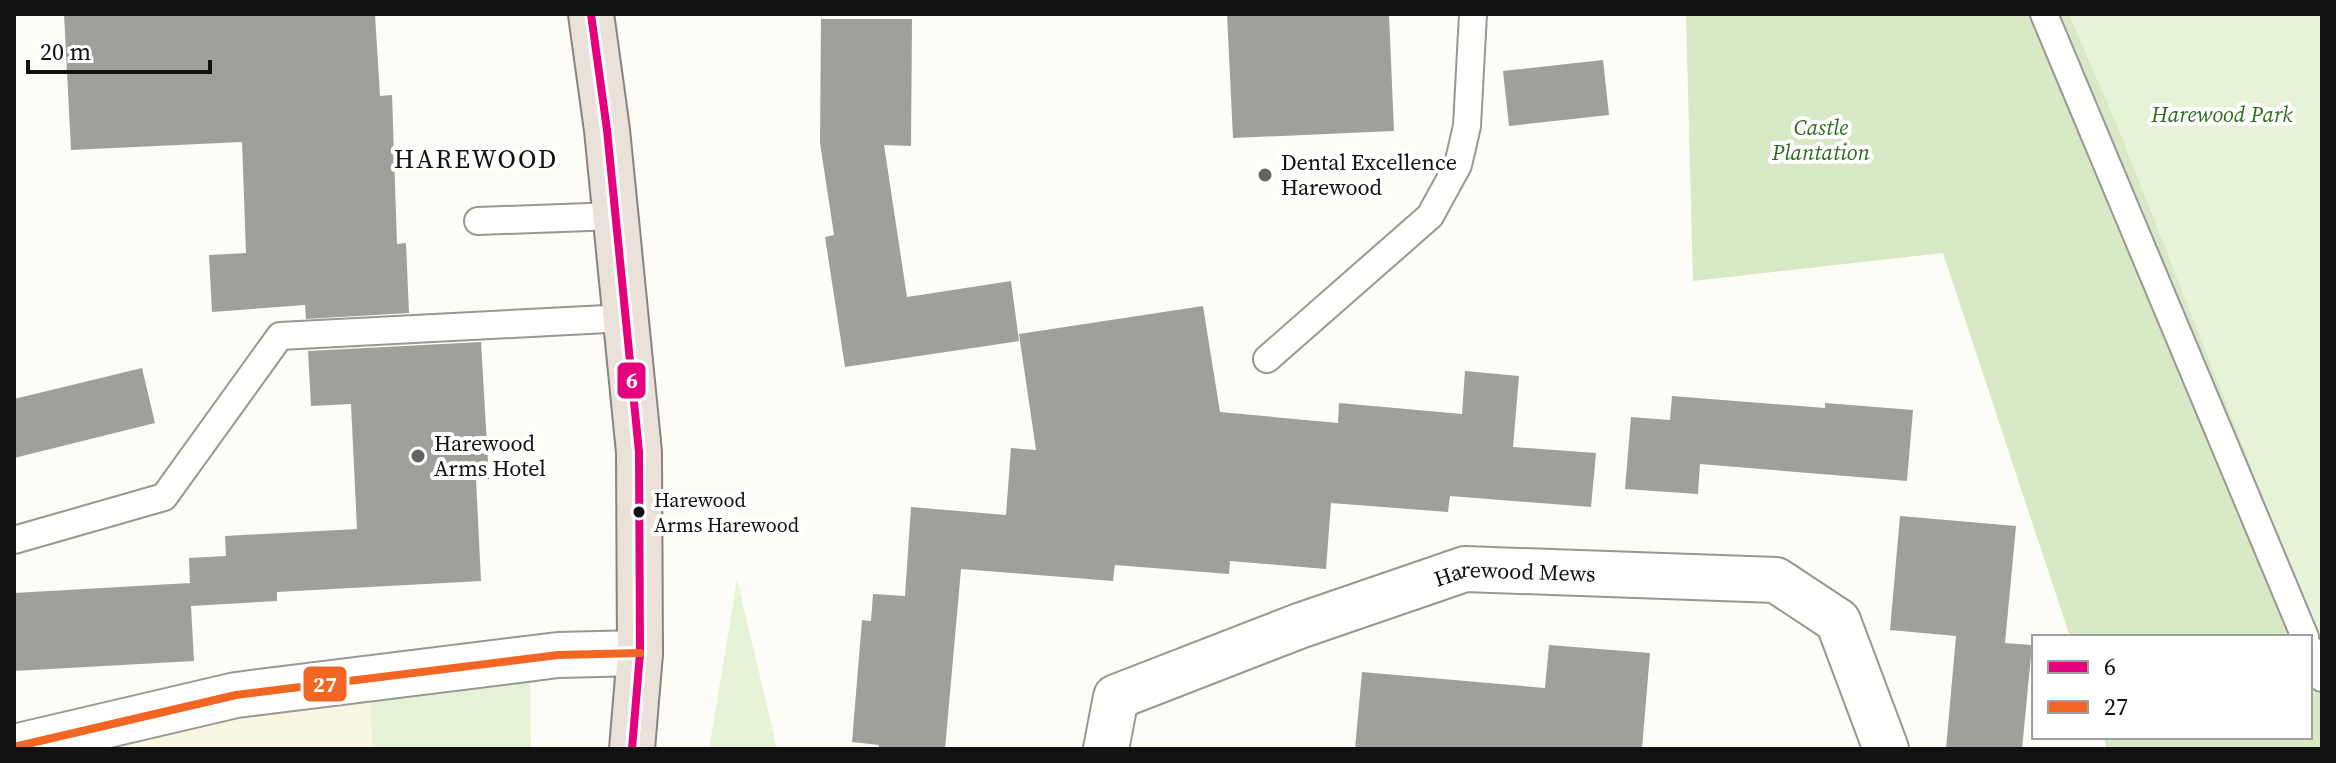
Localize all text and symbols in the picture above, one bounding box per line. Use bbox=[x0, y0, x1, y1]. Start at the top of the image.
scale bar bbox=[28, 24, 210, 74]
text: 20 m bbox=[40, 35, 91, 68]
park label: Harewood Park bbox=[2150, 99, 2293, 129]
park label: Castle Plantation bbox=[1771, 112, 1871, 167]
district label: HAREWOOD bbox=[394, 141, 558, 177]
place label: Dental Excellence Harewood bbox=[1281, 147, 1457, 202]
marker: Dental Excellence Harewood bbox=[1256, 166, 1274, 184]
line badge: 6 bbox=[616, 361, 647, 400]
text: 6 bbox=[626, 365, 638, 395]
place label: Harewood Arms Hotel bbox=[434, 428, 546, 483]
marker: Harewood Arms Hotel bbox=[409, 447, 427, 465]
place label: Harewood Arms Harewood bbox=[654, 486, 800, 539]
marker: Harewood Arms Harewood bbox=[631, 504, 647, 520]
street label: Harewood Mews bbox=[1430, 554, 1596, 594]
legend bbox=[2032, 635, 2312, 739]
text: 6 bbox=[2104, 650, 2116, 683]
line badge: 27 bbox=[302, 665, 348, 703]
text: 27 bbox=[313, 669, 337, 699]
text: 27 bbox=[2104, 690, 2128, 723]

